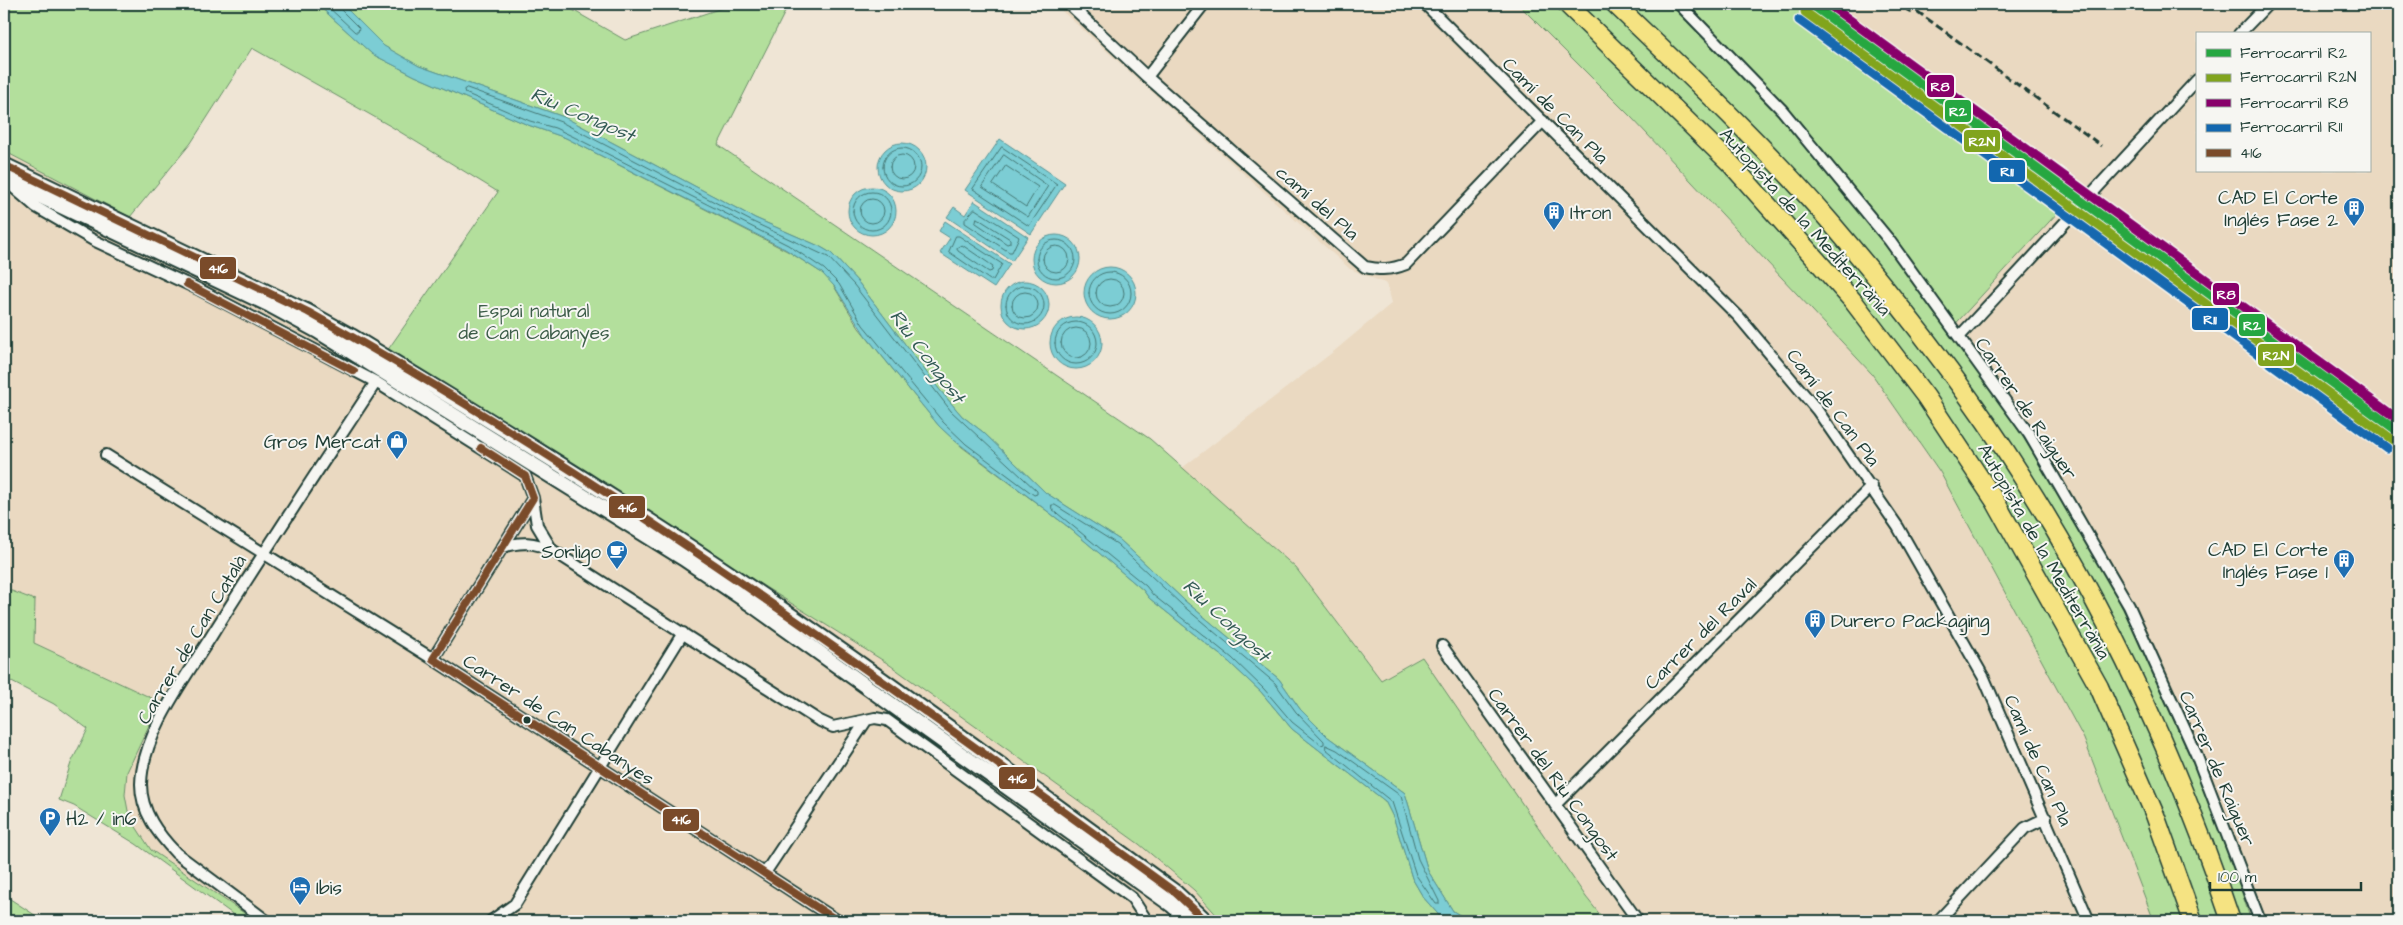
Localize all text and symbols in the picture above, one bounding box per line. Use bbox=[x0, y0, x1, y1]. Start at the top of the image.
legend bbox=[2196, 32, 2370, 172]
text: Ferrocarril R2 bbox=[2240, 43, 2347, 64]
street label: Camí de Can Pla bbox=[1496, 52, 1615, 171]
text: Ferrocarril R2N bbox=[2240, 67, 2356, 88]
line badge: R8 bbox=[1926, 74, 1955, 98]
text: R8 bbox=[1930, 77, 1950, 97]
water label: Riu Congost bbox=[526, 80, 641, 151]
text: Ferrocarril R8 bbox=[2240, 93, 2348, 114]
line badge: R2 bbox=[1944, 99, 1972, 123]
text: R2 bbox=[1949, 102, 1968, 122]
text: Ferrocarril R11 bbox=[2240, 117, 2342, 138]
street label: Autopista de la Mediterrània bbox=[1713, 122, 1897, 322]
line badge: R2N bbox=[1963, 129, 2001, 153]
text: R2N bbox=[1969, 132, 1996, 152]
text: 416 bbox=[2240, 143, 2262, 164]
street label: camí del Pla bbox=[1270, 159, 1365, 247]
line badge: R11 bbox=[1988, 159, 2026, 183]
text: R11 bbox=[2000, 162, 2014, 182]
place label: CAD El Corte Inglés Fase 2 bbox=[2218, 185, 2338, 235]
building icon: CAD El Corte Inglés Fase 2 bbox=[2342, 196, 2366, 227]
building icon: Itron bbox=[1542, 200, 1566, 231]
place label: Itron bbox=[1570, 200, 1611, 227]
line badge: 416 bbox=[199, 256, 237, 280]
text: 416 bbox=[208, 259, 228, 279]
line badge: R8 bbox=[2212, 282, 2240, 306]
text: R8 bbox=[2216, 285, 2236, 305]
park label: Espai natural de Can Cabanyes bbox=[458, 298, 610, 348]
water label: Riu Congost bbox=[882, 304, 973, 411]
line badge: R11 bbox=[2191, 307, 2229, 331]
text: R11 bbox=[2203, 310, 2217, 330]
line badge: R2 bbox=[2238, 313, 2266, 337]
text: R2 bbox=[2243, 316, 2262, 336]
street label: Carrer de Raiguer bbox=[1967, 332, 2084, 486]
street label: Camí de Can Pla bbox=[1780, 343, 1886, 473]
line badge: R2N bbox=[2257, 343, 2295, 367]
text: R2N bbox=[2263, 346, 2290, 366]
place label: Gros Mercat bbox=[264, 429, 381, 456]
shop icon: Gros Mercat bbox=[385, 429, 409, 460]
street label: Autopista de la Mediterrània bbox=[1971, 439, 2117, 665]
line badge: 416 bbox=[608, 495, 646, 519]
text: 416 bbox=[617, 498, 637, 518]
place label: CAD El Corte Inglés Fase 1 bbox=[2208, 537, 2329, 587]
place label: Sorligo bbox=[541, 539, 601, 567]
cafe icon: Sorligo bbox=[605, 539, 629, 570]
building icon: CAD El Corte Inglés Fase 1 bbox=[2332, 548, 2356, 579]
street label: Carrer de Can Català bbox=[131, 550, 254, 730]
street label: Carrer del Raval bbox=[1639, 572, 1763, 696]
water label: Riu Congost bbox=[1176, 573, 1278, 671]
building icon: Durero Packaging bbox=[1803, 608, 1827, 639]
place label: Durero Packaging bbox=[1831, 608, 1990, 636]
street label: Carrer de Can Cabanyes bbox=[457, 648, 659, 793]
street label: Carrer del Riu Congost bbox=[1480, 683, 1625, 868]
street label: Carrer de Raiguer bbox=[2171, 687, 2262, 851]
street label: Camí de Can Pla bbox=[1997, 691, 2079, 831]
unlabelled marker bbox=[522, 715, 532, 725]
line badge: 416 bbox=[998, 766, 1036, 790]
text: 416 bbox=[1007, 769, 1027, 789]
parking icon: H2 / in6 bbox=[38, 806, 62, 837]
place label: H2 / in6 bbox=[66, 806, 137, 833]
line badge: 416 bbox=[662, 808, 700, 832]
text: 416 bbox=[671, 810, 691, 830]
scale bar bbox=[2210, 860, 2362, 892]
text: 100 m bbox=[2218, 867, 2257, 888]
hotel icon: Ibis bbox=[288, 875, 312, 906]
place label: Ibis bbox=[316, 875, 342, 902]

